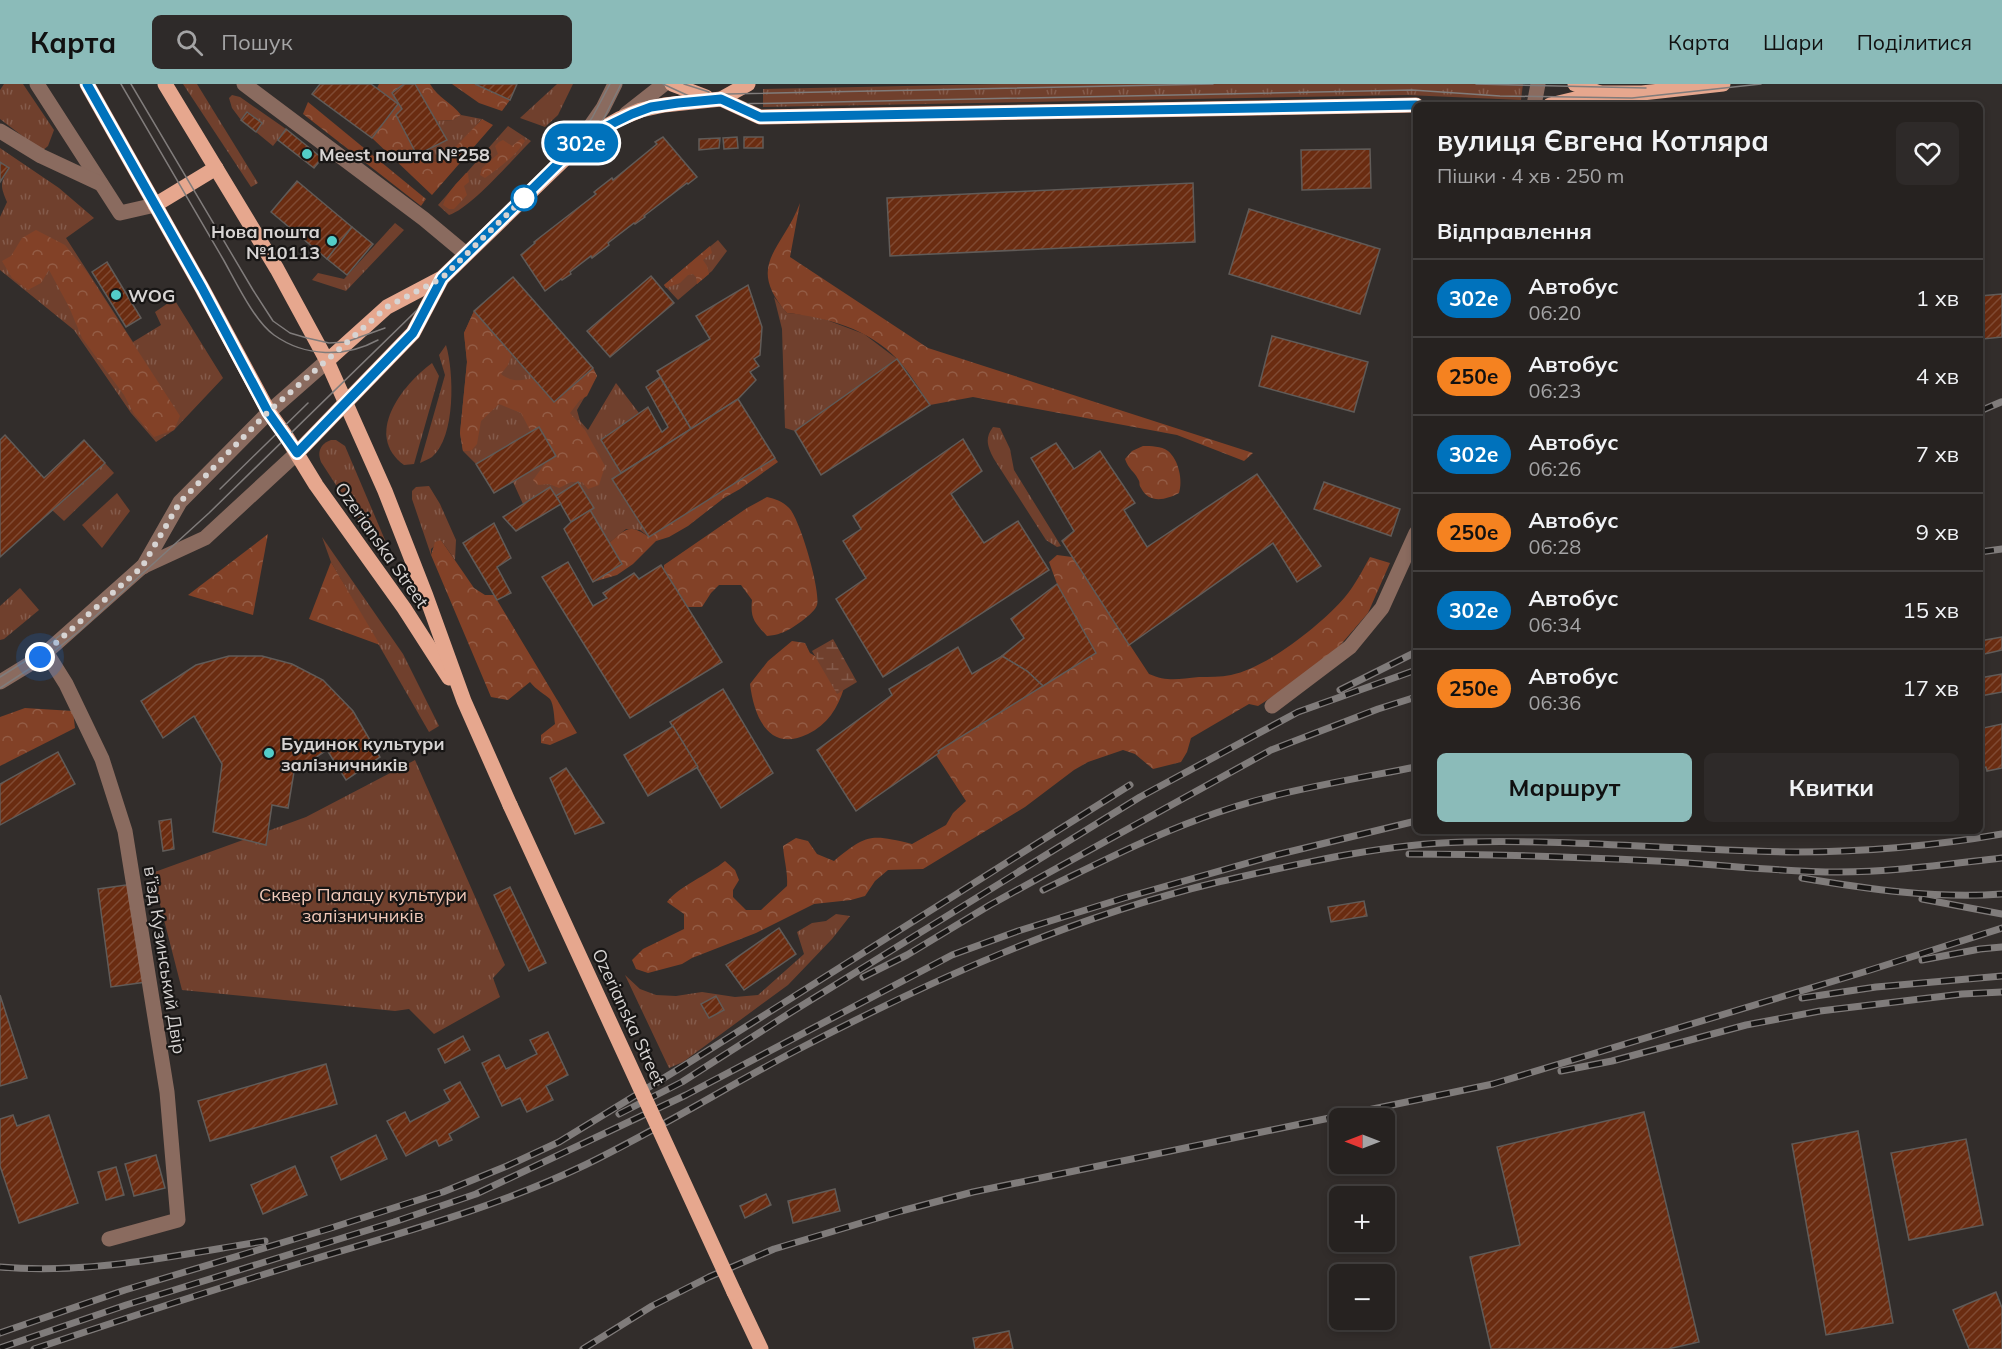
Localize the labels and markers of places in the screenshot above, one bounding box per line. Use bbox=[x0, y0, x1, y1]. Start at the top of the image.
place label: Meest пошта №258 bbox=[319, 143, 490, 166]
marker: Meest пошта №258 bbox=[300, 147, 314, 161]
unlabelled marker bbox=[511, 185, 537, 211]
place label: Нова пошта №10113 bbox=[211, 220, 320, 264]
marker: Нова пошта №10113 bbox=[325, 234, 339, 248]
place label: WOG bbox=[128, 284, 175, 307]
marker: WOG bbox=[109, 288, 123, 302]
place label: Будинок культури залізничників bbox=[281, 732, 445, 776]
marker: Будинок культури залізничників bbox=[262, 746, 276, 760]

